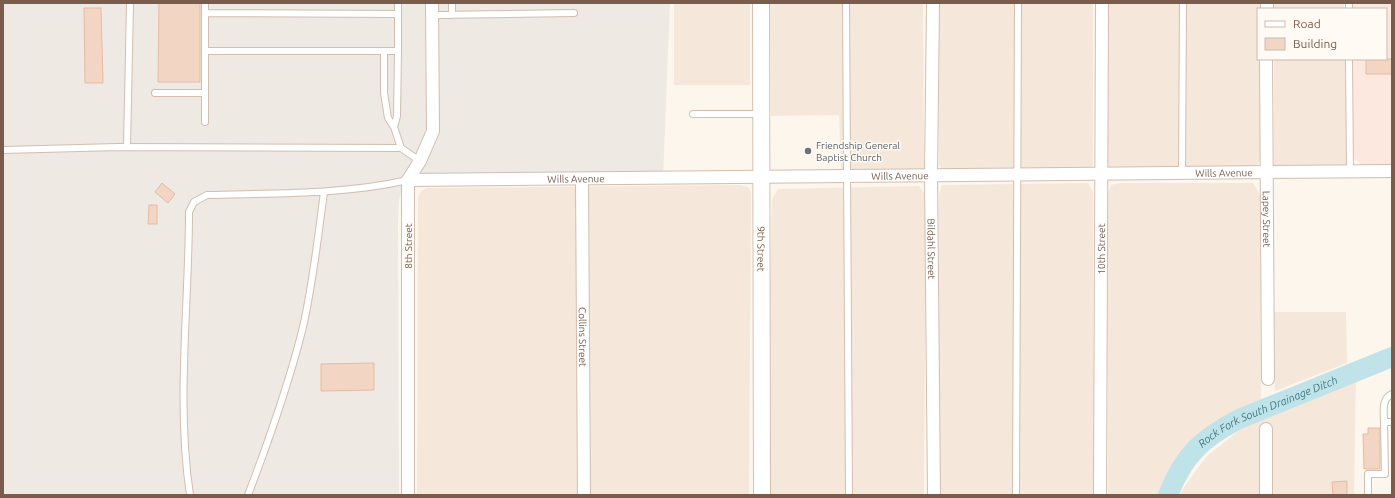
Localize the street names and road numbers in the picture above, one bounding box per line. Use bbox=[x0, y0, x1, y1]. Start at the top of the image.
street label: Wills Avenue bbox=[1195, 167, 1253, 178]
street label: Wills Avenue bbox=[871, 170, 929, 181]
street label: Wills Avenue bbox=[547, 173, 605, 184]
street label: Lapey Street bbox=[1261, 191, 1273, 247]
street label: Bildahl Street bbox=[926, 218, 937, 280]
street label: 8th Street bbox=[403, 223, 414, 269]
street label: 10th Street bbox=[1095, 223, 1107, 275]
street label: 9th Street bbox=[756, 226, 767, 272]
street label: Collins Street bbox=[577, 307, 589, 367]

